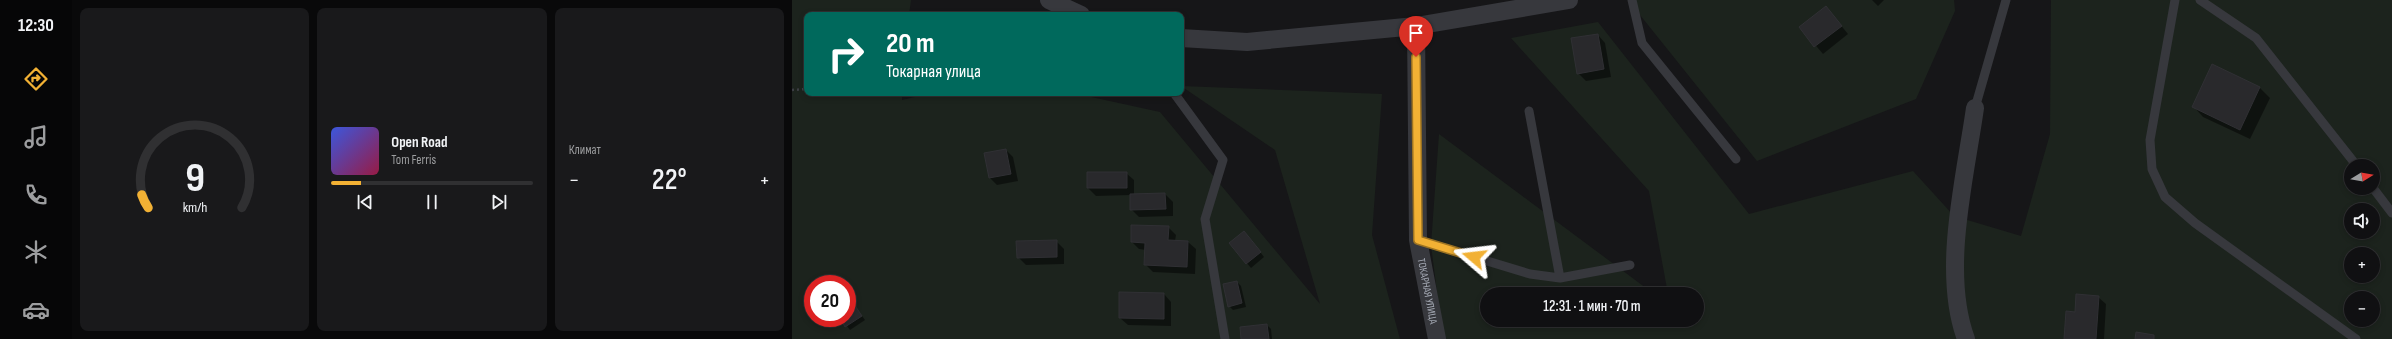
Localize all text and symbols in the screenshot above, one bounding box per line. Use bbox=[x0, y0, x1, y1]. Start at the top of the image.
text: 12:30 bbox=[18, 15, 54, 36]
pin bbox=[1399, 16, 1433, 57]
icon: arrive bbox=[1405, 22, 1427, 44]
text: 20 m bbox=[886, 27, 935, 60]
icon: right bbox=[820, 28, 872, 80]
text: Токарная улица bbox=[886, 61, 981, 82]
icon: directions bbox=[22, 65, 50, 93]
icon: music bbox=[22, 123, 50, 151]
text: Open Road bbox=[391, 133, 447, 152]
text: Климат bbox=[569, 142, 601, 158]
text: Tom Ferris bbox=[391, 152, 436, 168]
text: 9 bbox=[185, 153, 205, 202]
north arrow bbox=[2344, 159, 2380, 195]
map controls bbox=[2344, 159, 2380, 327]
text: 22° bbox=[652, 162, 687, 198]
text: − bbox=[569, 167, 579, 194]
text: + bbox=[759, 167, 770, 194]
icon: phone bbox=[22, 181, 50, 209]
icon: previous bbox=[354, 191, 376, 213]
icon: pause bbox=[421, 191, 443, 213]
icon: next bbox=[488, 191, 510, 213]
text: km/h bbox=[182, 198, 207, 215]
button: sound bbox=[2344, 203, 2380, 239]
position arrow bbox=[1453, 236, 1495, 278]
icon: climate bbox=[22, 238, 50, 266]
button: + bbox=[2344, 247, 2380, 283]
street label: ТОКАРНАЯ УЛИЦА bbox=[1415, 257, 1441, 325]
speed limit sign: 20 bbox=[804, 275, 856, 327]
button: − bbox=[2344, 291, 2380, 327]
icon: car bbox=[22, 296, 50, 324]
text: 12:31 · 1 мин · 70 m bbox=[1543, 297, 1641, 316]

